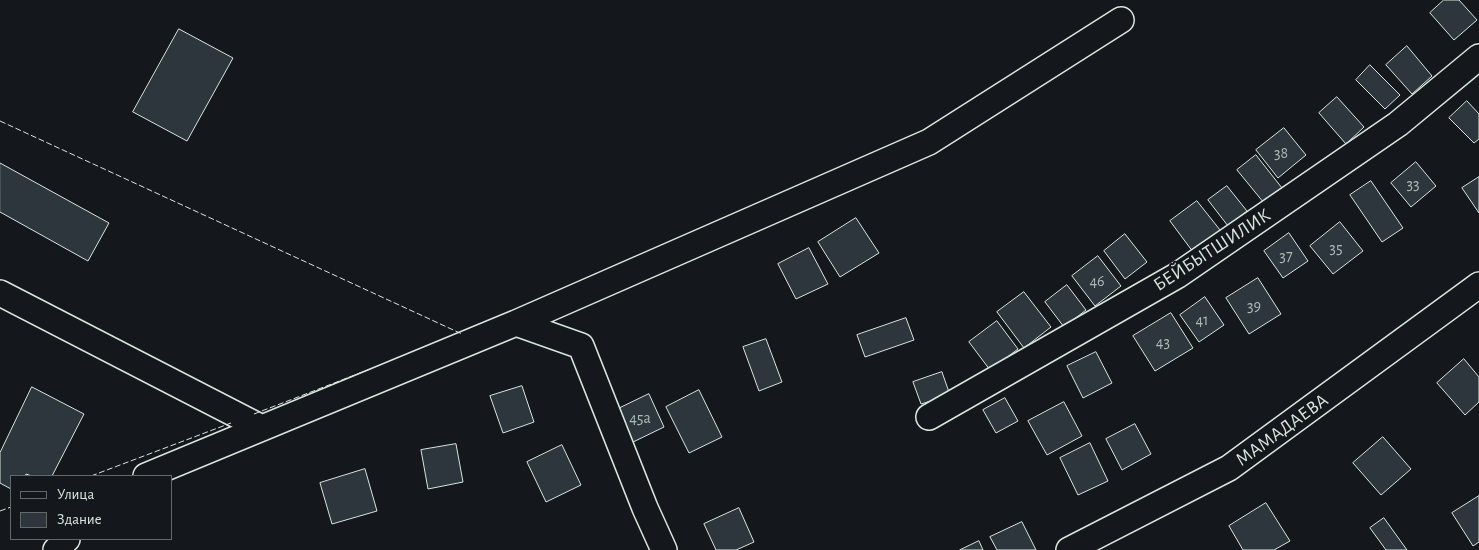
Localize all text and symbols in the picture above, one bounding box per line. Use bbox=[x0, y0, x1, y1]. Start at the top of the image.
house number: 38 bbox=[1274, 143, 1288, 163]
house number: 33 bbox=[1406, 174, 1420, 194]
street label: БЕЙБЫТШИЛИК bbox=[1149, 204, 1275, 296]
house number: 35 bbox=[1329, 238, 1343, 258]
house number: 37 bbox=[1279, 246, 1293, 266]
house number: 46 bbox=[1089, 271, 1105, 291]
house number: 39 bbox=[1247, 296, 1261, 316]
house number: 41 bbox=[1195, 310, 1209, 330]
house number: 43 bbox=[1156, 332, 1170, 352]
street label: МАМАДАЕВА bbox=[1231, 389, 1333, 471]
house number: 45а bbox=[629, 408, 651, 428]
legend bbox=[10, 475, 172, 540]
text: Улица bbox=[57, 487, 94, 502]
text: Здание bbox=[57, 512, 102, 527]

